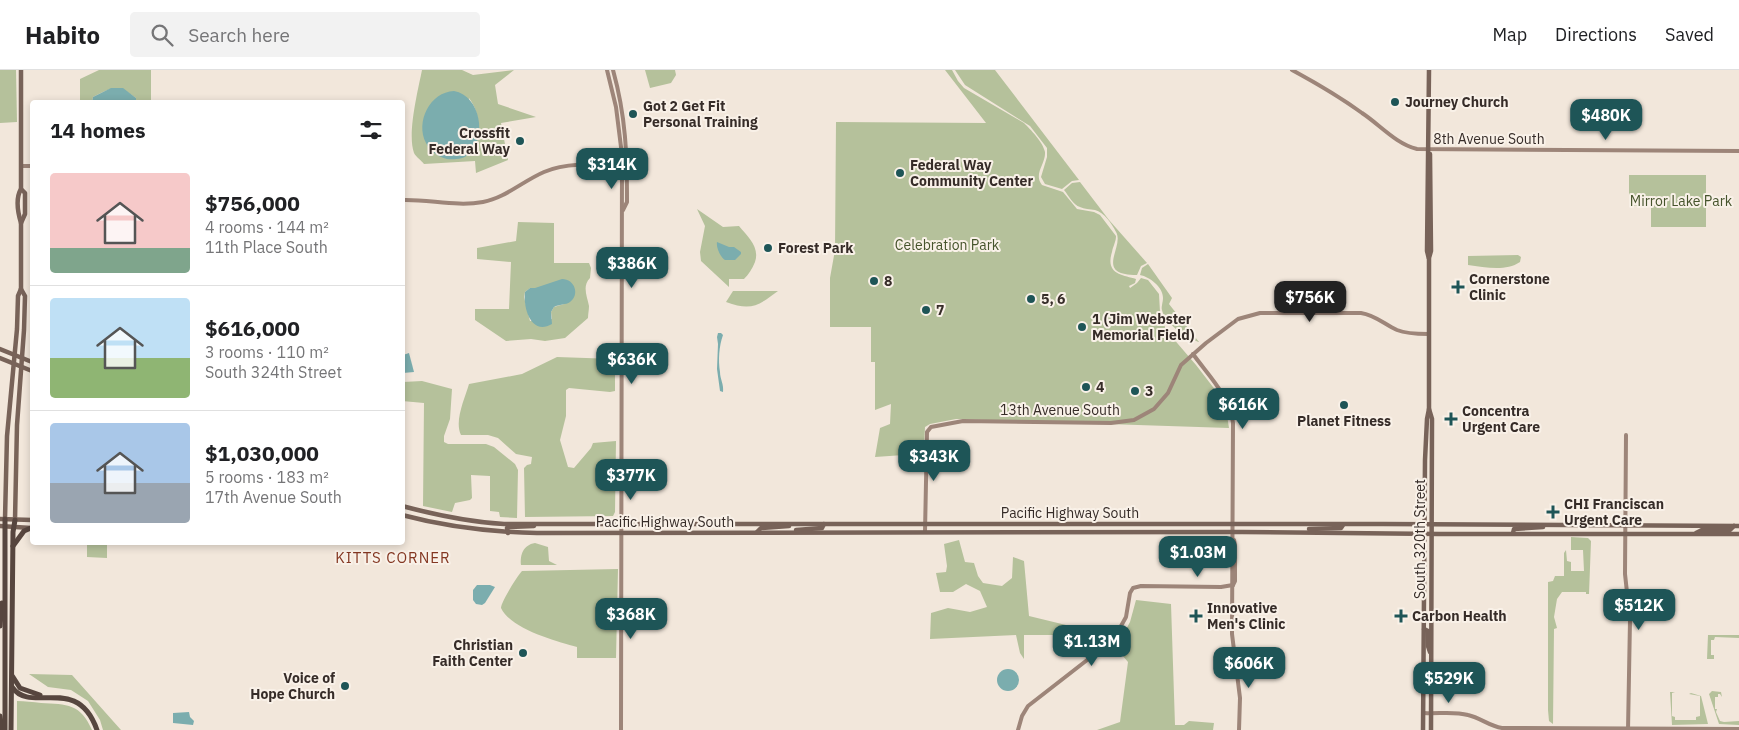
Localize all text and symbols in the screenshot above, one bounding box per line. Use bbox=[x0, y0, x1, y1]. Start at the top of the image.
search box bbox=[130, 12, 480, 57]
text: Habito bbox=[25, 19, 100, 51]
icon: search bbox=[148, 21, 176, 49]
text: Search here bbox=[188, 23, 290, 47]
text: Map bbox=[1492, 23, 1527, 46]
text: Directions bbox=[1555, 23, 1637, 46]
text: Saved bbox=[1665, 23, 1714, 46]
place label: Journey Church bbox=[1405, 93, 1509, 111]
marker: Journey Church bbox=[1389, 96, 1401, 108]
place label: Got 2 Get Fit Personal Training bbox=[643, 97, 758, 131]
pin: $480K bbox=[1571, 98, 1641, 141]
text: $480K bbox=[1581, 105, 1631, 125]
marker: Got 2 Get Fit Personal Training bbox=[627, 108, 639, 120]
text: 14 homes bbox=[50, 116, 146, 144]
icon: filters bbox=[357, 116, 385, 144]
place label: Crossfit Federal Way bbox=[429, 124, 511, 158]
street label: 8th Avenue South bbox=[1433, 130, 1545, 148]
marker: Crossfit Federal Way bbox=[514, 135, 526, 147]
pin: $314K bbox=[577, 148, 647, 190]
text: $314K bbox=[587, 154, 637, 174]
place label: Federal Way Community Center bbox=[910, 156, 1033, 190]
marker: Federal Way Community Center bbox=[894, 167, 906, 179]
text: $756,000 bbox=[205, 189, 300, 217]
park label: Mirror Lake Park bbox=[1630, 192, 1733, 210]
icon: home bbox=[90, 193, 150, 253]
text: 4 rooms · 144 m² bbox=[205, 217, 329, 237]
park label: Celebration Park bbox=[895, 236, 1000, 254]
text: 11th Place South bbox=[205, 237, 328, 257]
place label: Forest Park bbox=[778, 239, 854, 257]
marker: Forest Park bbox=[762, 242, 774, 254]
pin: $386K bbox=[597, 246, 667, 289]
text: $386K bbox=[607, 253, 657, 273]
place label: Cornerstone Clinic bbox=[1469, 270, 1550, 304]
place label: 8 bbox=[884, 272, 892, 290]
marker: 8 bbox=[868, 275, 880, 287]
pin: $756K bbox=[1275, 280, 1345, 323]
marker: Cornerstone Clinic bbox=[1451, 280, 1465, 294]
text: $756K bbox=[1285, 287, 1335, 307]
place label: 5, 6 bbox=[1041, 290, 1065, 308]
marker: 5, 6 bbox=[1025, 293, 1037, 305]
place label: 7 bbox=[936, 301, 944, 319]
marker: 7 bbox=[920, 304, 932, 316]
place label: 1 (Jim Webster Memorial Field) bbox=[1092, 310, 1195, 344]
text: $616,000 bbox=[205, 314, 300, 342]
icon: home bbox=[90, 318, 150, 378]
marker: 1 (Jim Webster Memorial Field) bbox=[1076, 321, 1088, 333]
text: 3 rooms · 110 m² bbox=[205, 342, 329, 362]
pin: $636K bbox=[597, 342, 667, 385]
text: $636K bbox=[607, 349, 657, 369]
text: South 324th Street bbox=[205, 362, 342, 382]
place label: 4 bbox=[1096, 378, 1104, 396]
marker: 4 bbox=[1080, 381, 1092, 393]
place label: 3 bbox=[1145, 382, 1153, 400]
marker: 3 bbox=[1129, 385, 1141, 397]
pin: $616K bbox=[1208, 388, 1278, 430]
text: $616K bbox=[1218, 394, 1268, 414]
marker: Planet Fitness bbox=[1338, 399, 1350, 411]
street label: 13th Avenue South bbox=[1000, 401, 1120, 419]
place label: Concentra Urgent Care bbox=[1462, 402, 1540, 436]
place label: Planet Fitness bbox=[1297, 412, 1391, 430]
marker: Concentra Urgent Care bbox=[1444, 412, 1458, 426]
text: $1,030,000 bbox=[205, 439, 319, 467]
pin: $343K bbox=[899, 440, 969, 482]
icon: home bbox=[90, 443, 150, 503]
text: $343K bbox=[909, 446, 959, 466]
pin: $377K bbox=[596, 458, 666, 501]
text: $377K bbox=[606, 465, 656, 485]
text: 5 rooms · 183 m² bbox=[205, 467, 329, 487]
street label: South 320th Street bbox=[1411, 479, 1429, 599]
text: 17th Avenue South bbox=[205, 487, 342, 507]
place label: CHI Franciscan Urgent Care bbox=[1564, 495, 1664, 529]
street label: Pacific Highway South bbox=[1001, 504, 1139, 522]
marker: CHI Franciscan Urgent Care bbox=[1546, 505, 1560, 519]
street label: Pacific Highway South bbox=[596, 513, 734, 531]
pin: $1.03M bbox=[1157, 536, 1239, 578]
text: $1.03M bbox=[1170, 542, 1226, 562]
district label: KITTS CORNER bbox=[335, 548, 451, 567]
pin: $512K bbox=[1604, 588, 1674, 631]
text: $512K bbox=[1614, 595, 1664, 615]
pin: $368K bbox=[596, 598, 666, 640]
place label: Innovative Men's Clinic bbox=[1207, 599, 1286, 633]
text: $368K bbox=[606, 604, 656, 624]
place label: Carbon Health bbox=[1412, 607, 1507, 625]
marker: Innovative Men's Clinic bbox=[1189, 609, 1203, 623]
marker: Carbon Health bbox=[1394, 609, 1408, 623]
pin: $1.13M bbox=[1051, 624, 1133, 667]
text: $1.13M bbox=[1064, 631, 1120, 651]
place label: Christian Faith Center bbox=[432, 636, 513, 670]
pin: $606K bbox=[1214, 646, 1284, 689]
marker: Christian Faith Center bbox=[517, 647, 529, 659]
text: $606K bbox=[1224, 653, 1274, 673]
pin: $529K bbox=[1414, 662, 1484, 704]
text: $529K bbox=[1424, 668, 1474, 688]
place label: Voice of Hope Church bbox=[250, 669, 335, 703]
marker: Voice of Hope Church bbox=[339, 680, 351, 692]

